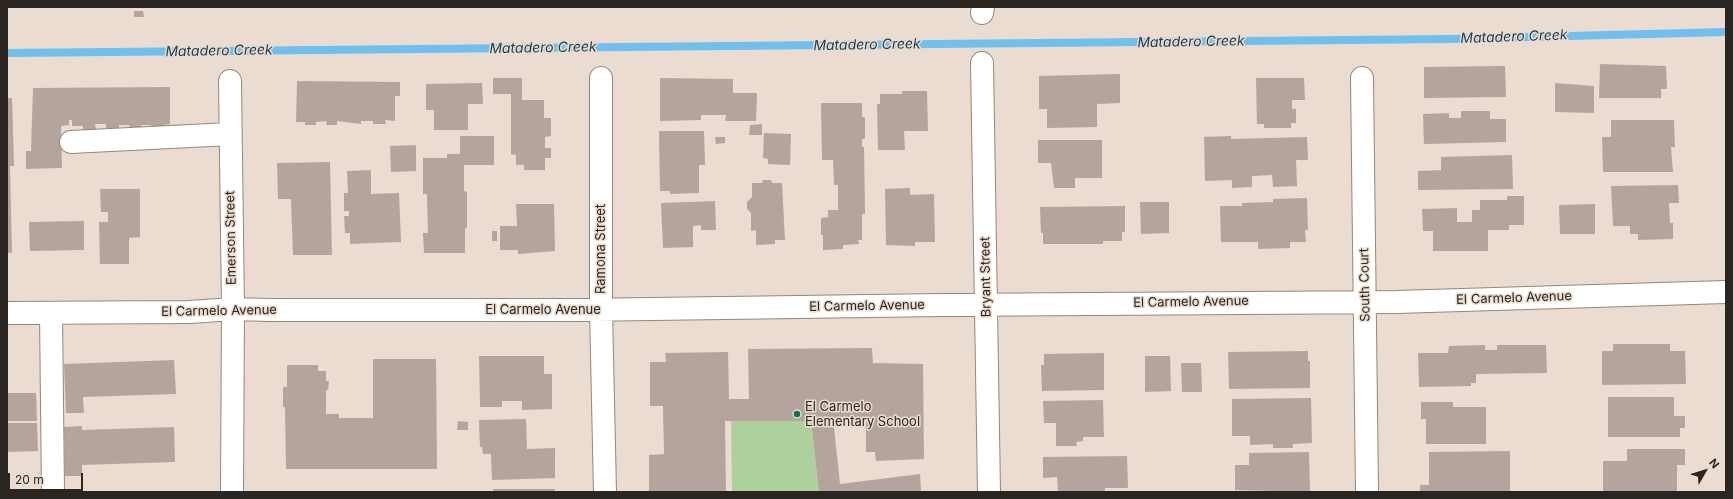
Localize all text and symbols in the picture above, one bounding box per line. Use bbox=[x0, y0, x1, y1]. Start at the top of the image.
water label: Matadero Creek bbox=[1460, 27, 1568, 47]
water label: Matadero Creek bbox=[1137, 33, 1245, 51]
water label: Matadero Creek bbox=[813, 36, 921, 54]
water label: Matadero Creek bbox=[489, 39, 597, 57]
water label: Matadero Creek bbox=[165, 42, 273, 60]
street label: Emerson Street bbox=[222, 191, 240, 285]
street label: Ramona Street bbox=[593, 204, 609, 294]
street label: Bryant Street bbox=[977, 237, 995, 317]
street label: South Court bbox=[1357, 248, 1373, 322]
street label: El Carmelo Avenue bbox=[1456, 288, 1572, 308]
street label: El Carmelo Avenue bbox=[1133, 293, 1249, 311]
street label: El Carmelo Avenue bbox=[809, 297, 925, 315]
street label: El Carmelo Avenue bbox=[161, 302, 277, 320]
street label: El Carmelo Avenue bbox=[485, 302, 601, 318]
place label: El Carmelo Elementary School bbox=[805, 399, 920, 430]
marker: El Carmelo Elementary School bbox=[792, 409, 802, 419]
north arrow bbox=[1685, 451, 1725, 491]
text: N bbox=[1706, 456, 1722, 471]
scale bar bbox=[10, 465, 85, 491]
text: 20 m bbox=[15, 472, 44, 487]

